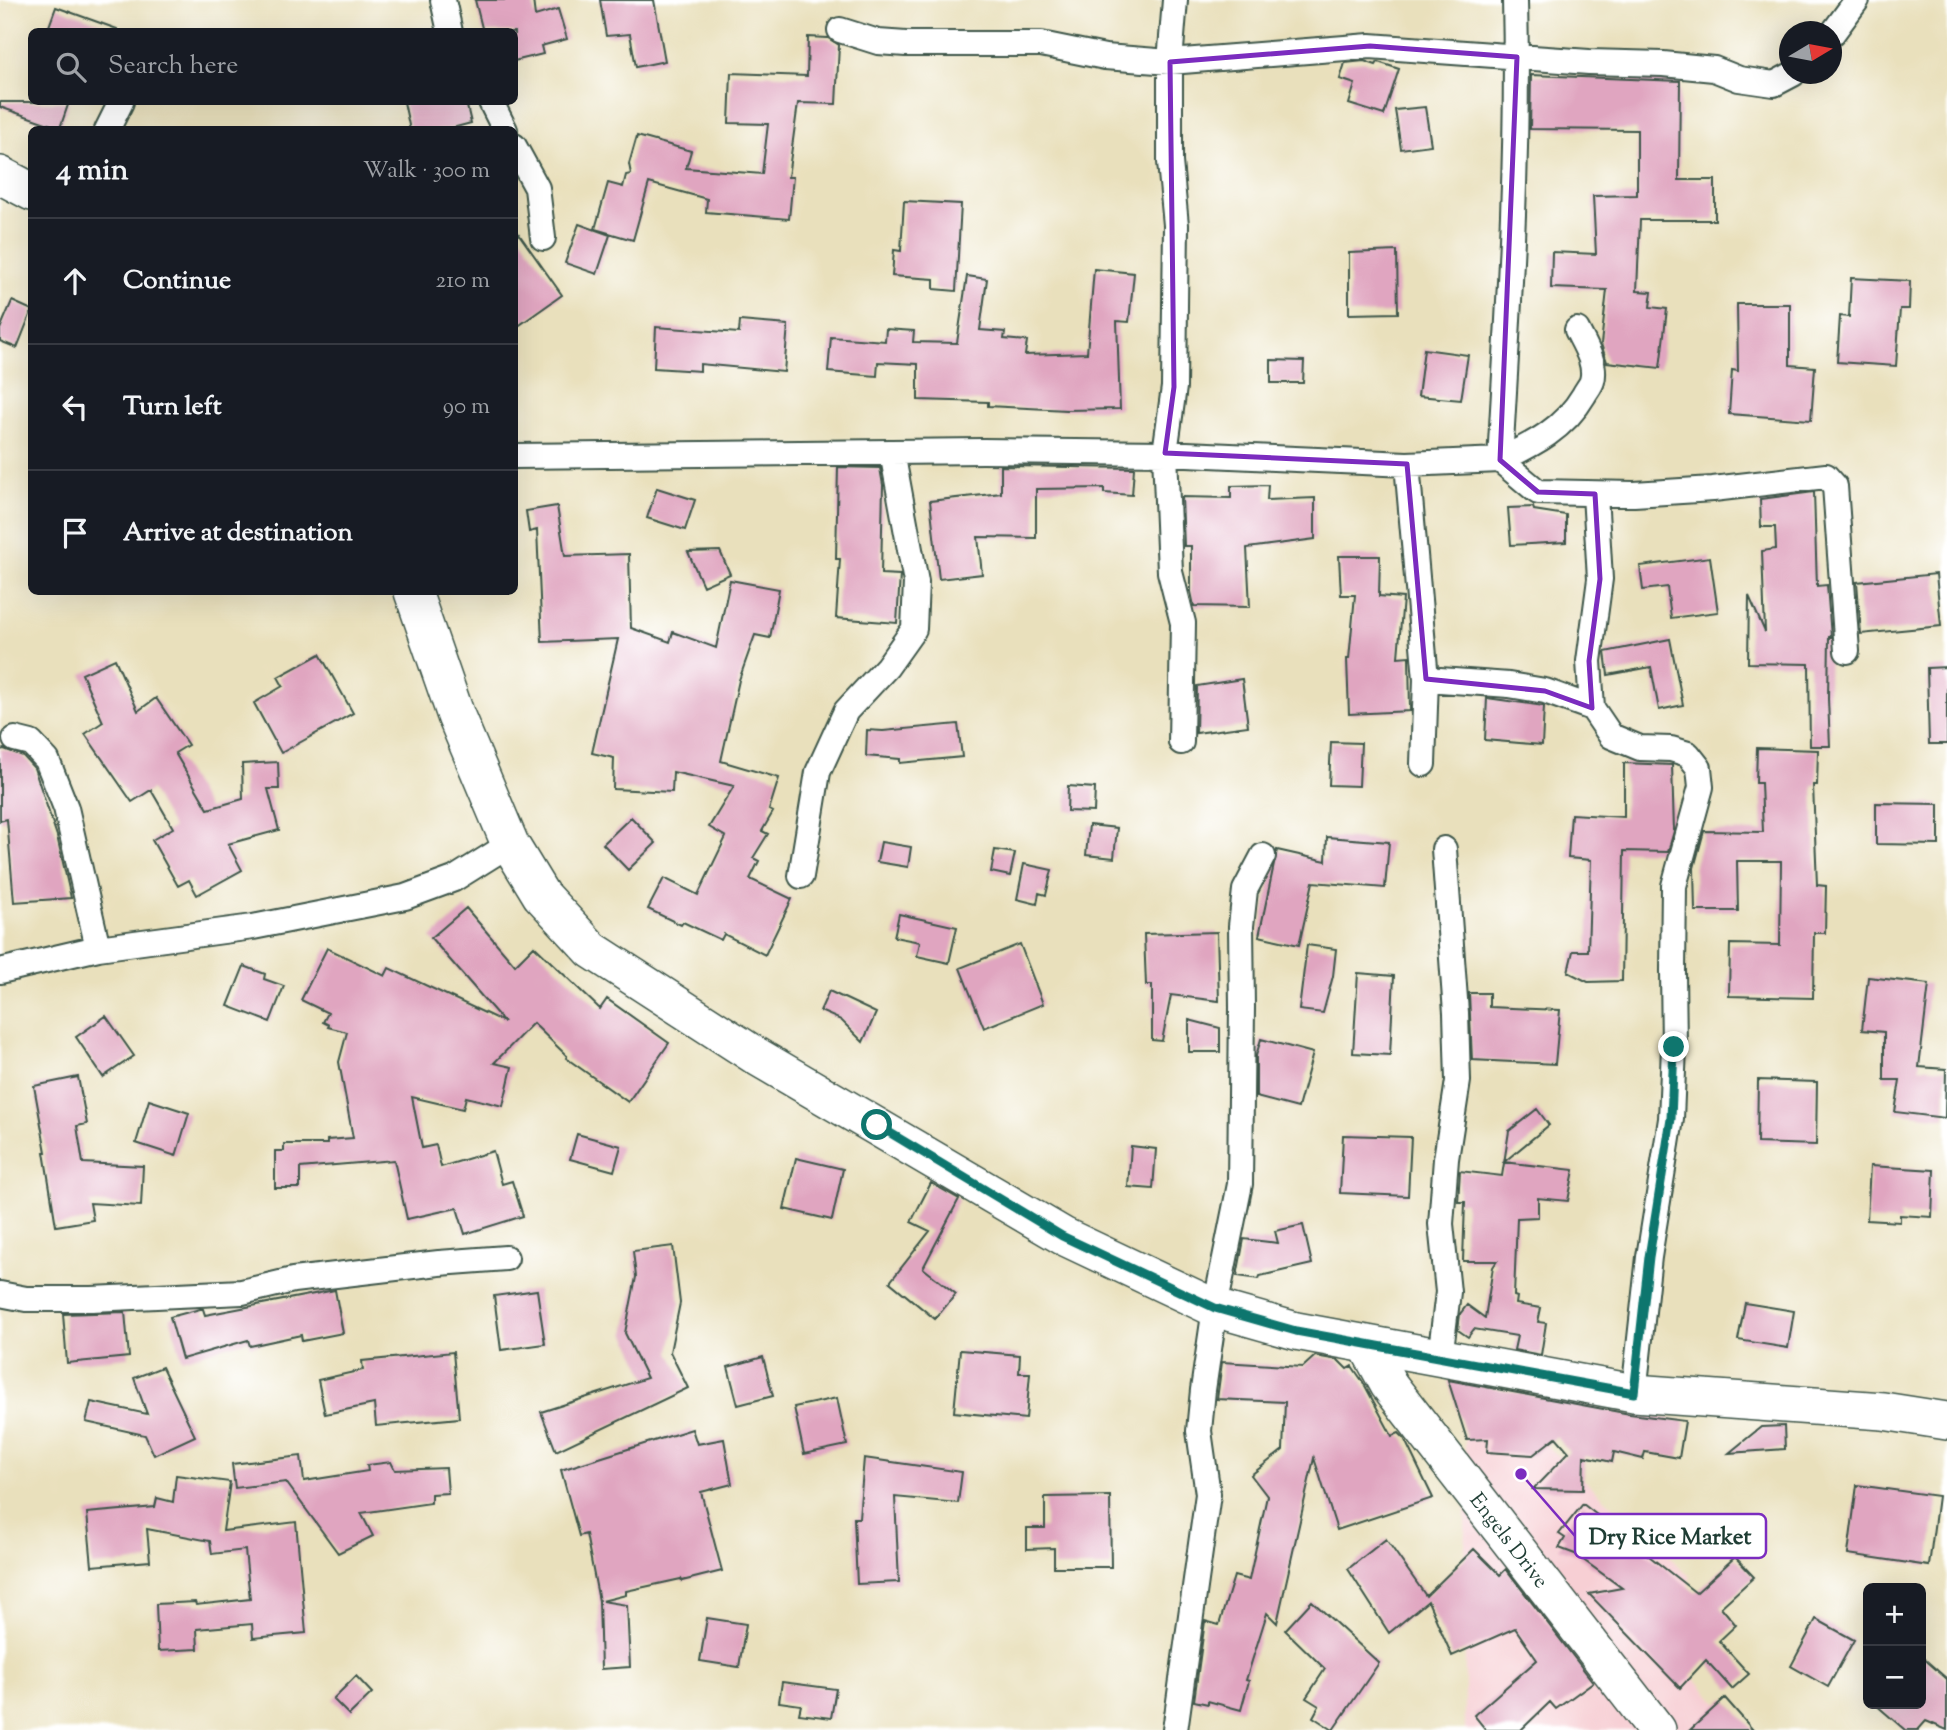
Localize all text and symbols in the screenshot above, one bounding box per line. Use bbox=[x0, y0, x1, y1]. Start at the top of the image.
north arrow bbox=[1779, 21, 1842, 84]
search box bbox=[28, 28, 518, 105]
icon: search bbox=[52, 48, 90, 86]
text: Search here bbox=[108, 48, 238, 85]
text: 4 min bbox=[56, 150, 129, 193]
text: Walk · 300 m bbox=[363, 155, 490, 188]
icon: ahead bbox=[56, 262, 94, 300]
text: Continue bbox=[123, 263, 231, 300]
text: 210 m bbox=[436, 265, 490, 298]
icon: left bbox=[56, 388, 94, 426]
text: Turn left bbox=[123, 389, 222, 426]
text: 90 m bbox=[443, 391, 490, 424]
icon: arrive bbox=[56, 514, 94, 552]
text: Arrive at destination bbox=[123, 515, 353, 552]
route end bbox=[1658, 1031, 1689, 1062]
route start bbox=[861, 1109, 892, 1140]
street label: Engels Drive bbox=[1461, 1487, 1555, 1595]
callout: Dry Rice Market bbox=[1575, 1514, 1766, 1558]
text: Dry Rice Market bbox=[1589, 1522, 1751, 1555]
map controls bbox=[1863, 1583, 1926, 1709]
button: + bbox=[1863, 1583, 1926, 1646]
button: − bbox=[1863, 1646, 1926, 1709]

